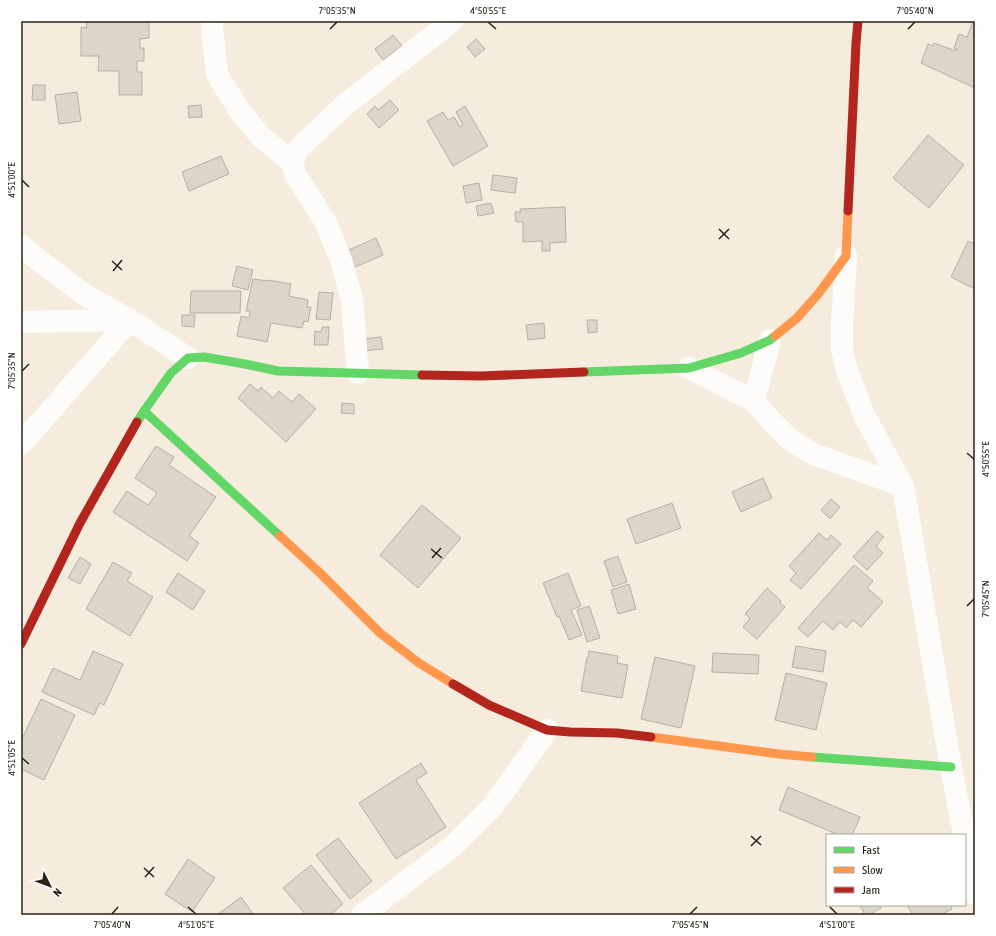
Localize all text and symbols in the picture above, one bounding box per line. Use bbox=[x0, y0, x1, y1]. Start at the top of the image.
text: 7°05'35"N bbox=[318, 5, 356, 16]
text: 4°50'55"E bbox=[470, 5, 506, 16]
text: 7°05'40"N bbox=[896, 5, 934, 16]
text: 4°51'00"E bbox=[6, 162, 17, 198]
text: 7°05'35"N bbox=[6, 352, 17, 390]
text: 4°50'55"E bbox=[980, 441, 991, 477]
text: 7°05'45"N bbox=[980, 580, 991, 618]
text: 4°51'05"E bbox=[6, 740, 17, 776]
legend bbox=[826, 834, 966, 906]
text: Fast bbox=[862, 843, 880, 857]
text: Slow bbox=[862, 863, 883, 877]
north arrow bbox=[30, 866, 70, 906]
text: Jam bbox=[862, 883, 880, 897]
text: N bbox=[51, 886, 64, 899]
text: 7°05'40"N bbox=[93, 919, 131, 930]
text: 4°51'05"E bbox=[178, 919, 214, 930]
text: 7°05'45"N bbox=[671, 919, 709, 930]
text: 4°51'00"E bbox=[819, 919, 855, 930]

